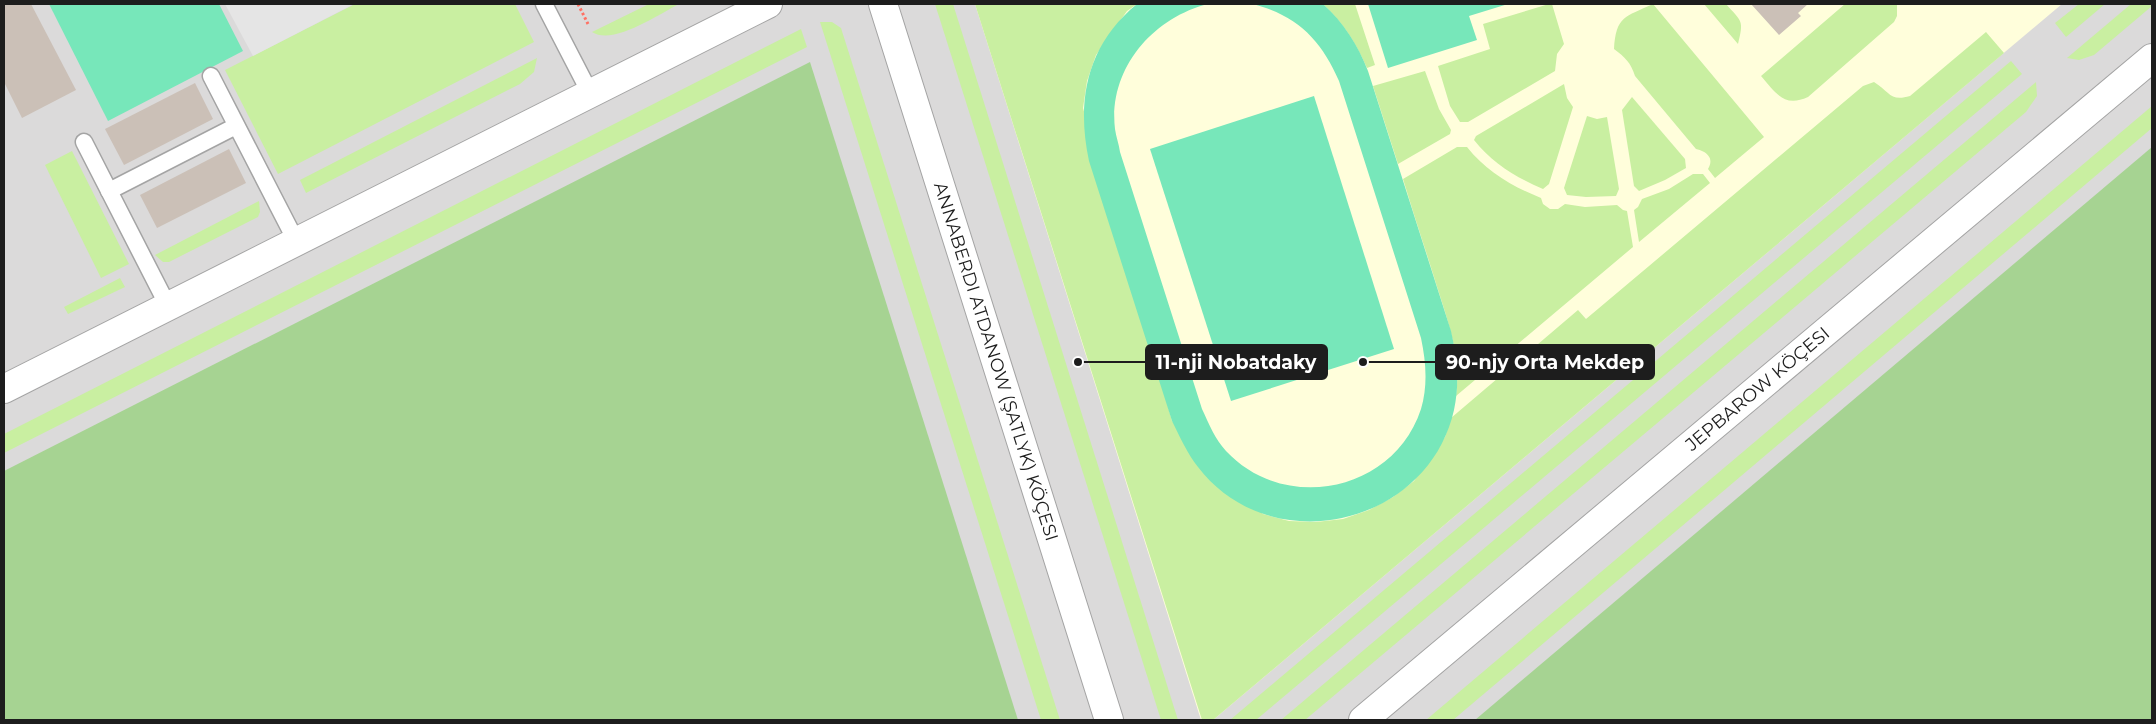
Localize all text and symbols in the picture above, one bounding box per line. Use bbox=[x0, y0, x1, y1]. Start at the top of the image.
street label: ANNABERDI ATDANOW (ŞATLYK) KÖÇESI bbox=[929, 179, 1063, 544]
street label: JEPBAROW KÖÇESI bbox=[1680, 322, 1834, 456]
callout: 11-nji Nobatdaky bbox=[1146, 345, 1327, 379]
callout: 90-njy Orta Mekdep bbox=[1436, 345, 1654, 379]
text: 11-nji Nobatdaky bbox=[1156, 351, 1317, 374]
text: 90-njy Orta Mekdep bbox=[1446, 351, 1644, 374]

